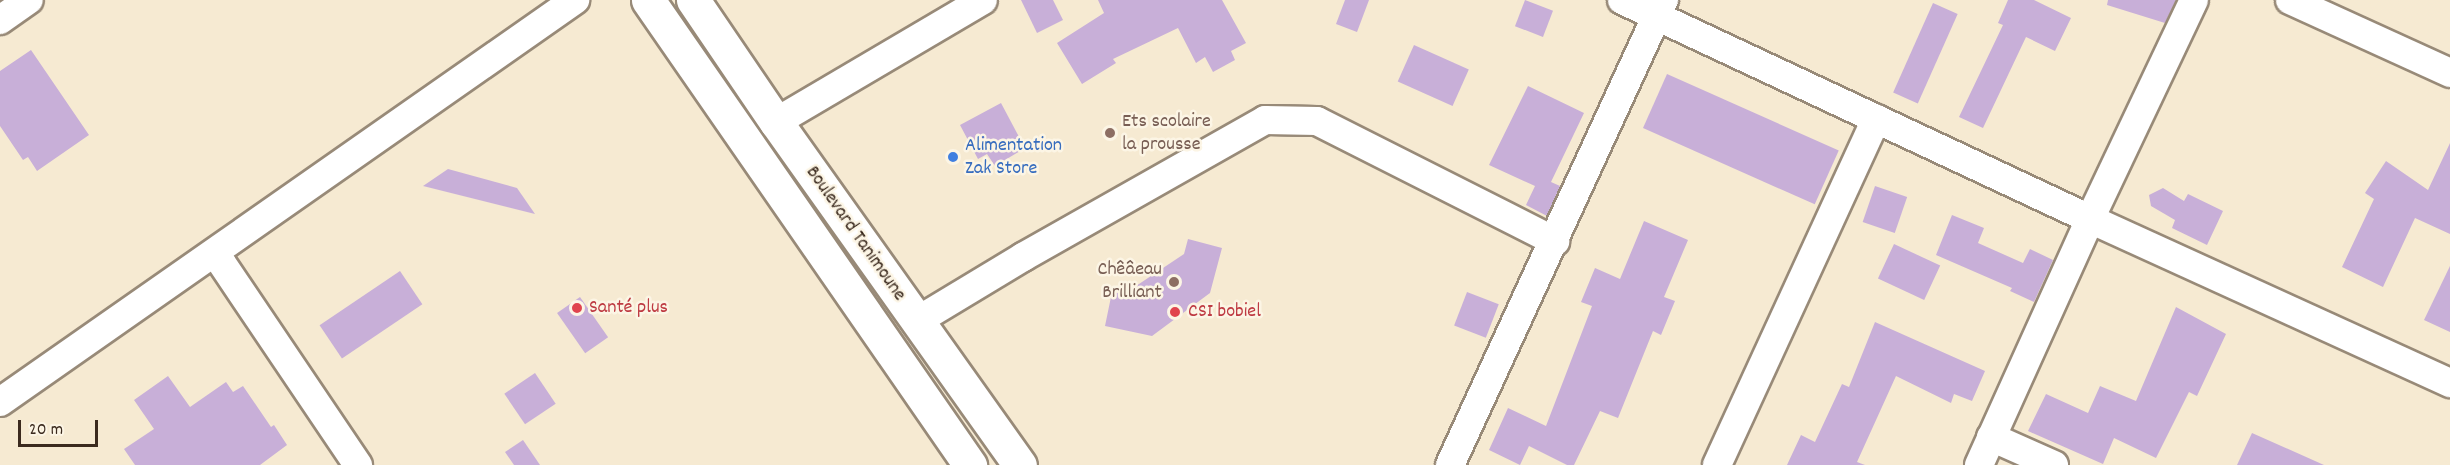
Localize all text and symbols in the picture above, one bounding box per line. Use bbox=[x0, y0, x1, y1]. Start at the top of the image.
place label: Ets scolaire la prousse bbox=[1122, 110, 1211, 157]
marker: Ets scolaire la prousse bbox=[1103, 126, 1117, 140]
place label: Alimentation Zak Store bbox=[965, 134, 1062, 181]
marker: Alimentation Zak Store bbox=[946, 150, 960, 164]
street label: Boulevard Tanimoune bbox=[800, 162, 910, 306]
place label: Chêâeau Brilliant bbox=[1098, 258, 1162, 305]
marker: Chêâeau Brilliant bbox=[1167, 275, 1181, 289]
place label: Santé plus bbox=[589, 296, 668, 320]
place label: CSI bobiel bbox=[1188, 300, 1261, 324]
marker: Santé plus bbox=[570, 301, 584, 315]
marker: CSI bobiel bbox=[1166, 303, 1184, 321]
scale bar bbox=[21, 408, 100, 446]
text: 20 m bbox=[29, 418, 63, 443]

